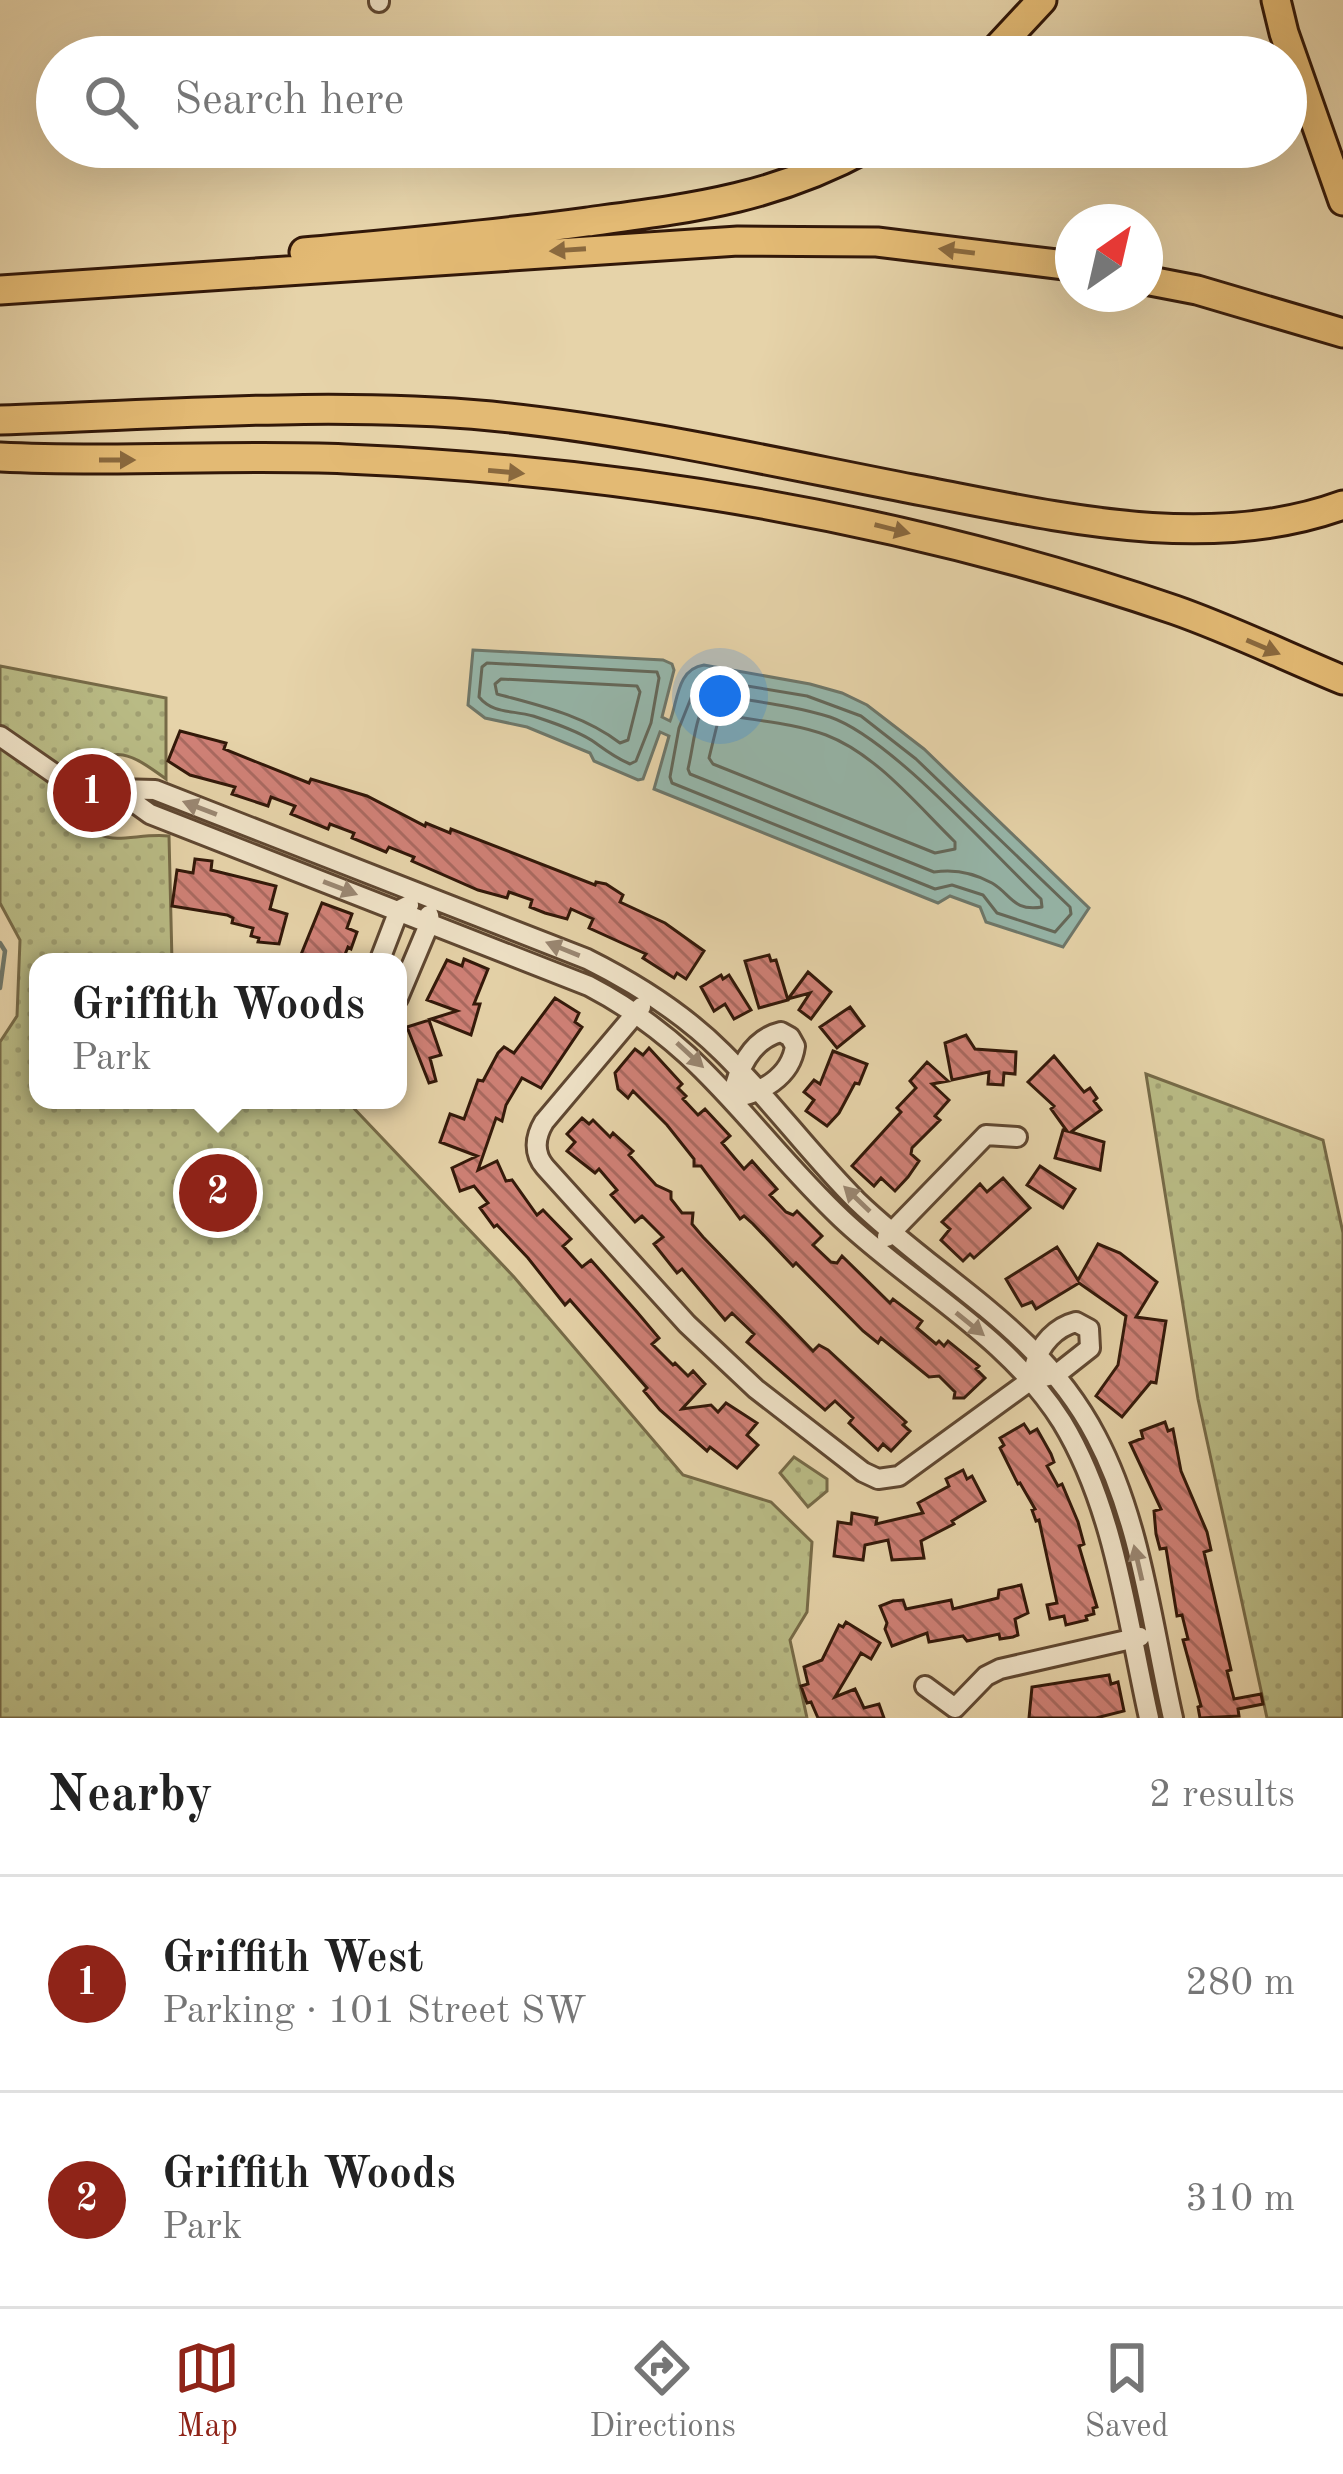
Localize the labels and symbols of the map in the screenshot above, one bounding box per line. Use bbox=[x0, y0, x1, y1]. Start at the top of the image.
north arrow bbox=[1055, 204, 1163, 312]
one-way arrow bbox=[548, 241, 586, 260]
one-way arrow bbox=[938, 242, 975, 261]
one-way arrow bbox=[99, 450, 137, 470]
one-way arrow bbox=[488, 463, 525, 482]
one-way arrow bbox=[874, 520, 911, 539]
one-way arrow bbox=[1246, 637, 1281, 657]
your location bbox=[690, 666, 750, 726]
pin: 1 bbox=[53, 748, 131, 838]
one-way arrow bbox=[181, 797, 217, 816]
one-way arrow bbox=[323, 879, 359, 898]
one-way arrow bbox=[545, 939, 581, 958]
one-way arrow bbox=[675, 1041, 704, 1068]
pin: 2 bbox=[179, 1148, 257, 1238]
one-way arrow bbox=[843, 1185, 871, 1213]
one-way arrow bbox=[955, 1311, 986, 1336]
one-way arrow bbox=[1128, 1544, 1147, 1581]

